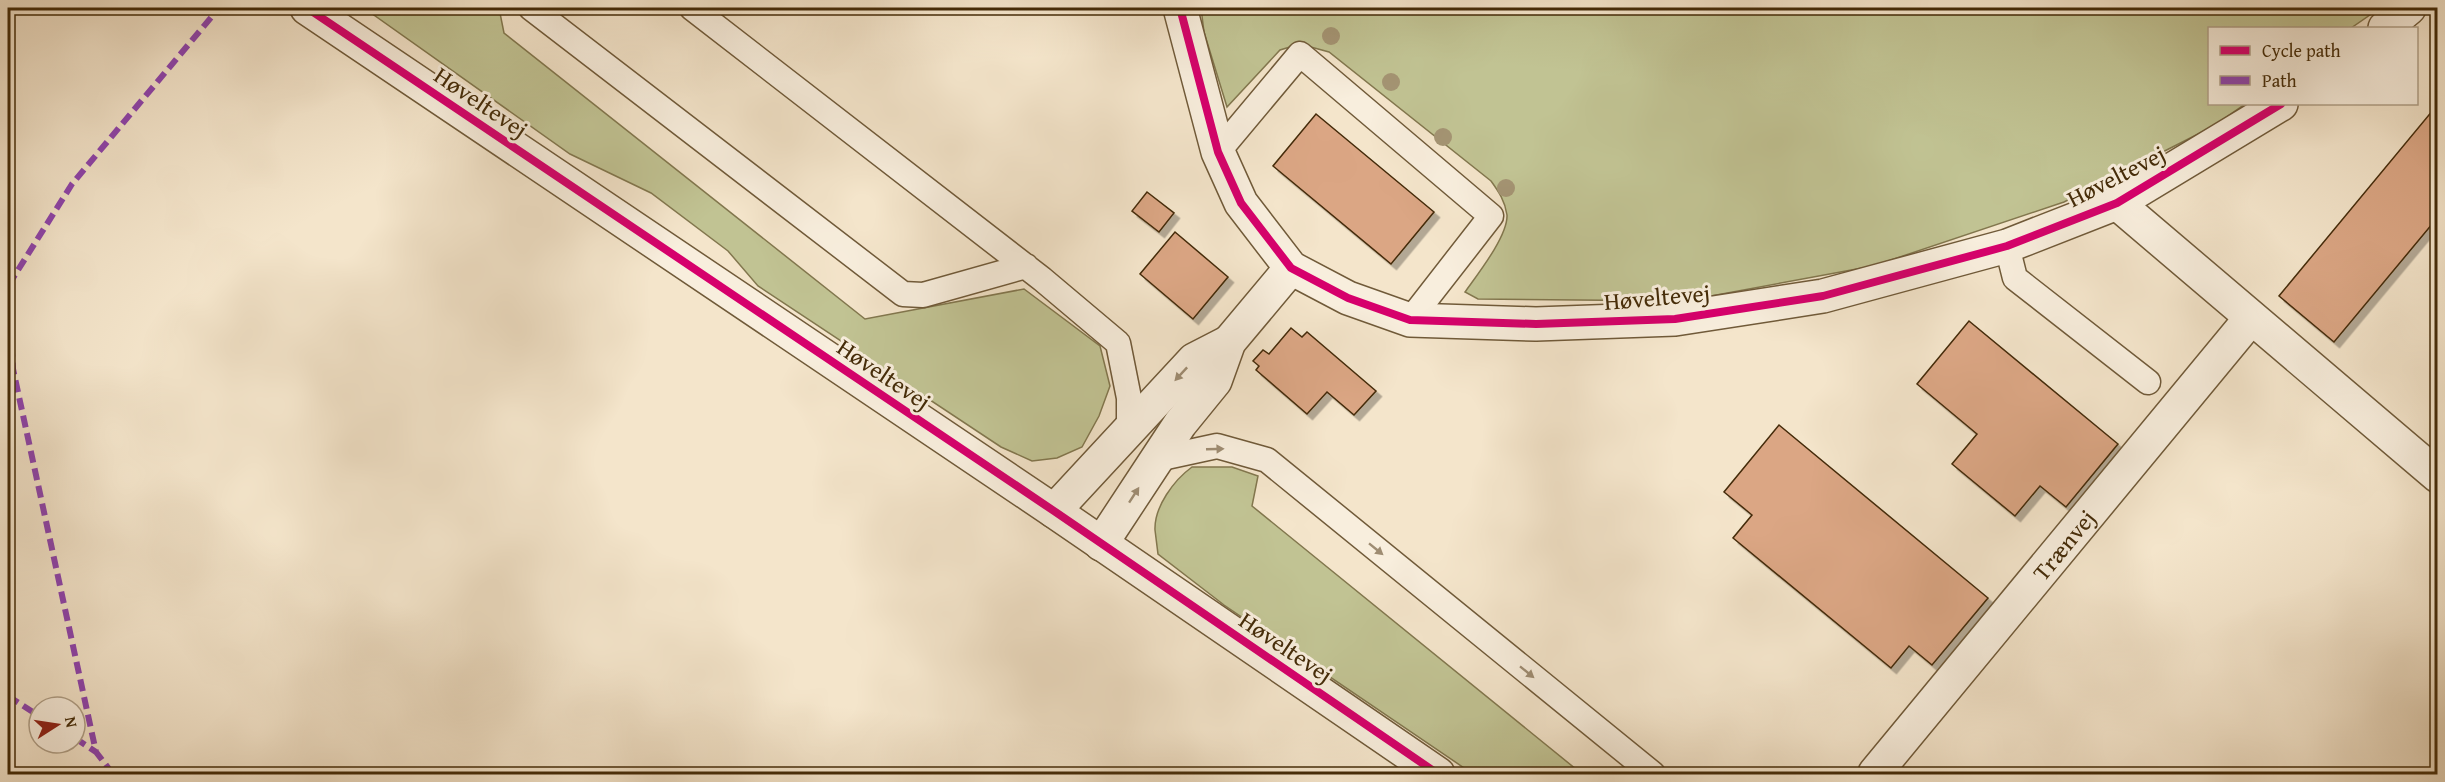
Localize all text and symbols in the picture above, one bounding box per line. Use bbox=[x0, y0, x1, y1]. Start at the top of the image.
legend bbox=[2208, 27, 2418, 105]
text: Cycle path bbox=[2262, 37, 2341, 64]
street label: Høveltevej bbox=[427, 58, 535, 146]
text: Path bbox=[2262, 67, 2297, 94]
street label: Høveltevej bbox=[2061, 136, 2171, 216]
street label: Høveltevej bbox=[1602, 275, 1712, 319]
street label: Høveltevej bbox=[830, 330, 938, 418]
one-way arrow bbox=[1174, 367, 1188, 382]
one-way arrow bbox=[1205, 444, 1224, 453]
one-way arrow bbox=[1128, 487, 1139, 503]
street label: Trænvej bbox=[2024, 502, 2103, 588]
one-way arrow bbox=[1368, 542, 1384, 555]
street label: Høveltevej bbox=[1232, 603, 1340, 691]
one-way arrow bbox=[1519, 665, 1534, 678]
north arrow bbox=[27, 695, 87, 755]
text: N bbox=[59, 714, 85, 730]

